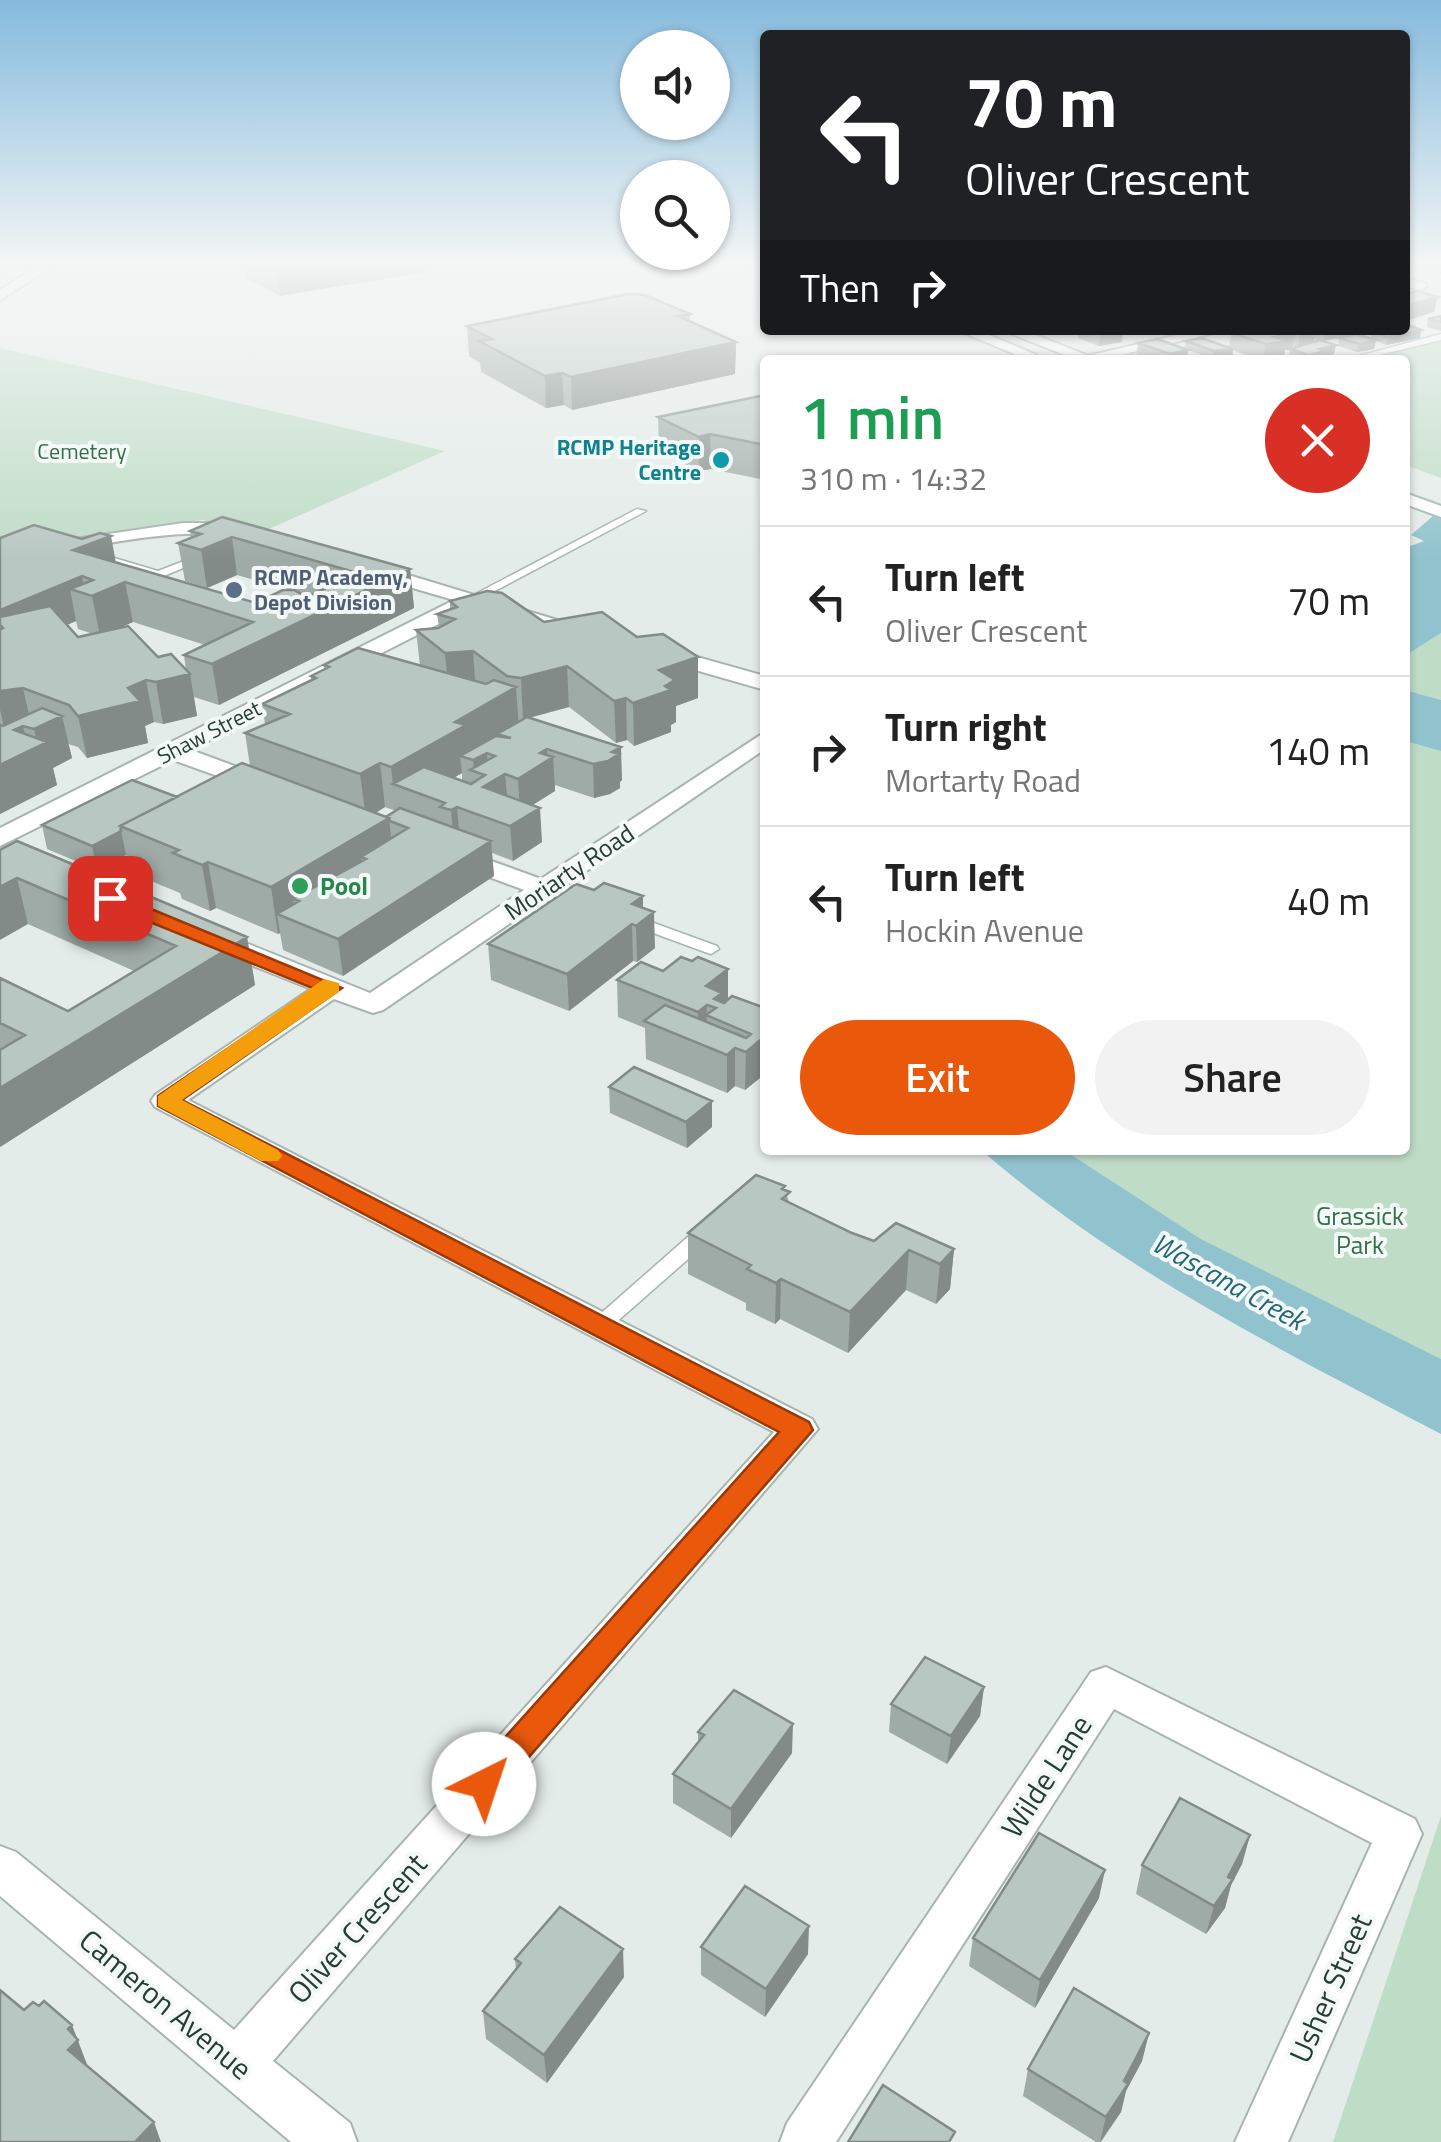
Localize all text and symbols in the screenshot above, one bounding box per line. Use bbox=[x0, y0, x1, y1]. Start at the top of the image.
map controls bbox=[620, 30, 730, 270]
button: sound bbox=[620, 30, 730, 140]
text: 70 m bbox=[965, 48, 1118, 154]
icon: left bbox=[800, 70, 930, 200]
text: Oliver Crescent bbox=[965, 144, 1249, 212]
button: search bbox=[620, 160, 730, 270]
text: Then bbox=[800, 259, 880, 317]
icon: right bbox=[900, 260, 955, 315]
text: 1 min bbox=[800, 371, 944, 462]
button: close bbox=[1265, 388, 1370, 493]
place label: RCMP Heritage Centre bbox=[557, 430, 701, 489]
park label: Cemetery bbox=[37, 434, 127, 468]
marker: RCMP Heritage Centre bbox=[710, 449, 732, 471]
text: 310 m · 14:32 bbox=[800, 454, 987, 502]
text: Turn left bbox=[885, 548, 1025, 606]
place label: RCMP Academy, Depot Division bbox=[254, 560, 408, 619]
text: 70 m bbox=[1287, 572, 1370, 630]
icon: left bbox=[800, 574, 855, 629]
marker: RCMP Academy, Depot Division bbox=[223, 579, 245, 601]
text: Oliver Crescent bbox=[885, 606, 1087, 654]
street label: Shaw Street bbox=[151, 691, 267, 773]
text: Turn right bbox=[885, 698, 1047, 756]
text: 140 m bbox=[1266, 722, 1370, 780]
icon: right bbox=[800, 724, 855, 779]
text: Mortarty Road bbox=[885, 756, 1081, 804]
street label: Moriarty Road bbox=[496, 814, 642, 930]
text: Turn left bbox=[885, 848, 1025, 906]
pin bbox=[68, 856, 153, 941]
place label: Pool bbox=[320, 867, 368, 905]
icon: arrive bbox=[83, 871, 138, 926]
text: 40 m bbox=[1287, 872, 1370, 930]
icon: left bbox=[800, 874, 855, 929]
marker: Pool bbox=[289, 875, 311, 897]
text: Hockin Avenue bbox=[885, 906, 1084, 954]
button: Exit bbox=[800, 1020, 1075, 1135]
button: Share bbox=[1095, 1020, 1370, 1135]
park label: Grassick Park bbox=[1316, 1197, 1404, 1264]
water label: Wascana Creek bbox=[1145, 1221, 1316, 1342]
street label: Wilde Lane bbox=[989, 1705, 1103, 1847]
position arrow bbox=[432, 1732, 536, 1836]
street label: Oliver Crescent bbox=[276, 1842, 438, 2014]
street label: Usher Street bbox=[1277, 1906, 1383, 2070]
street label: Cameron Avenue bbox=[69, 1918, 263, 2090]

